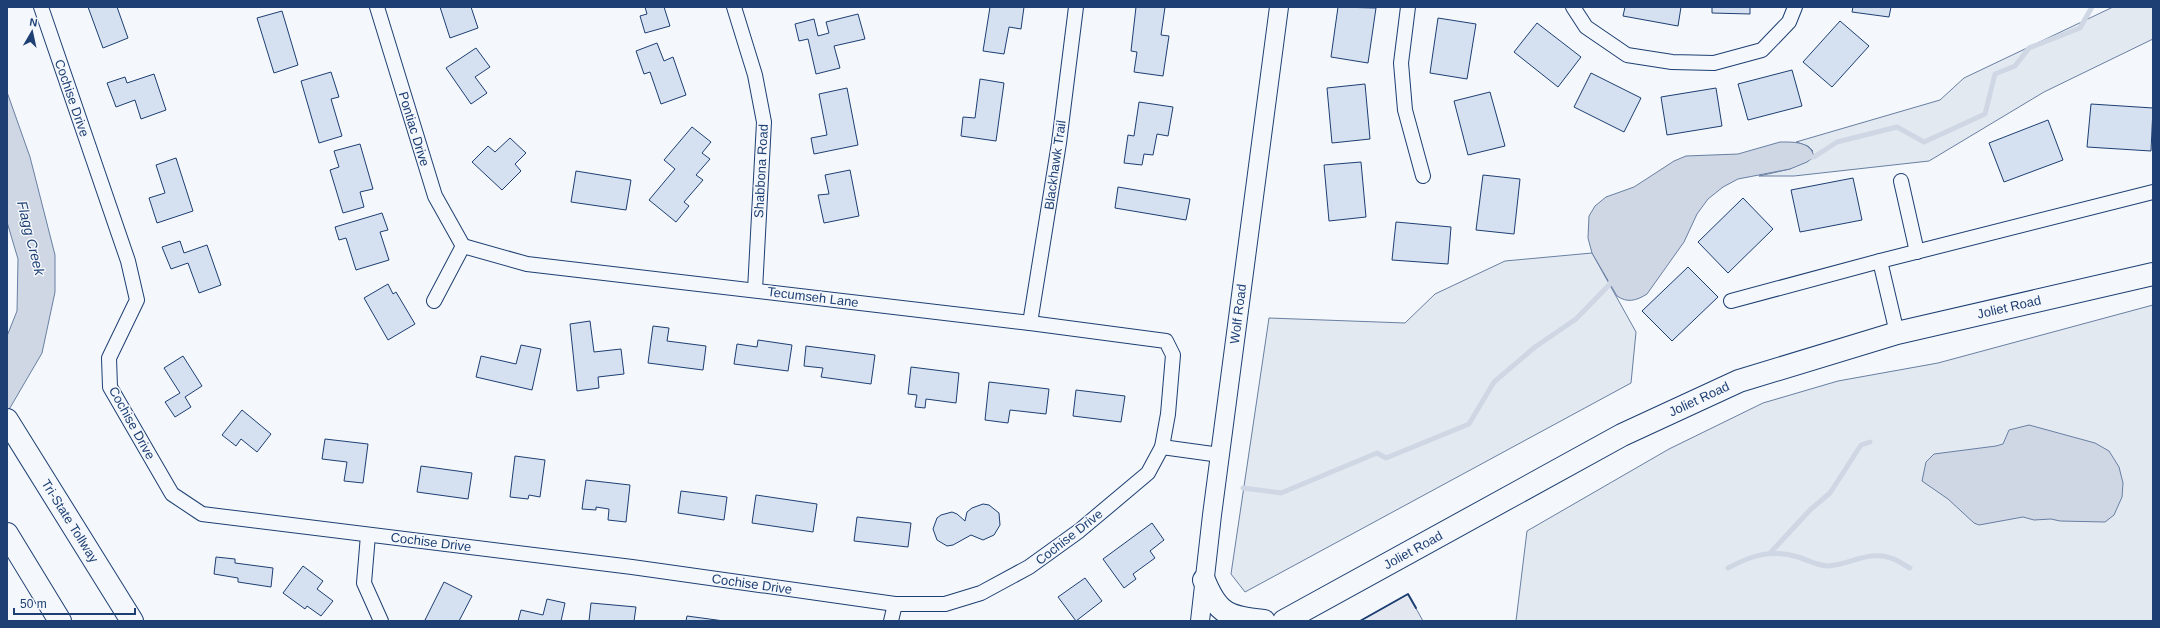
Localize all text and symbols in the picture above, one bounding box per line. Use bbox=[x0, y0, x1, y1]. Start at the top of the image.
north arrow bbox=[12, 12, 52, 52]
text: N bbox=[29, 16, 38, 29]
street label: Cochise Drive bbox=[52, 57, 92, 139]
street label: Pontiac Drive bbox=[396, 90, 432, 168]
street label: Blackhawk Trail bbox=[1041, 119, 1069, 211]
street label: Shabbona Road bbox=[751, 124, 771, 218]
water label: Flagg Creek bbox=[14, 199, 48, 278]
street label: Wolf Road bbox=[1227, 283, 1249, 345]
street label: Tecumseh Lane bbox=[767, 284, 859, 310]
street label: Joliet Road bbox=[1976, 292, 2042, 322]
street label: Joliet Road bbox=[1666, 378, 1732, 420]
street label: Cochise Drive bbox=[106, 384, 158, 462]
street label: Tri-State Tollway bbox=[38, 477, 102, 566]
street label: Cochise Drive bbox=[1032, 506, 1106, 568]
street label: Joliet Road bbox=[1381, 528, 1445, 572]
street label: Cochise Drive bbox=[390, 530, 472, 554]
street label: Cochise Drive bbox=[711, 571, 793, 597]
scale bar bbox=[14, 590, 135, 616]
text: 50 m bbox=[20, 597, 47, 611]

